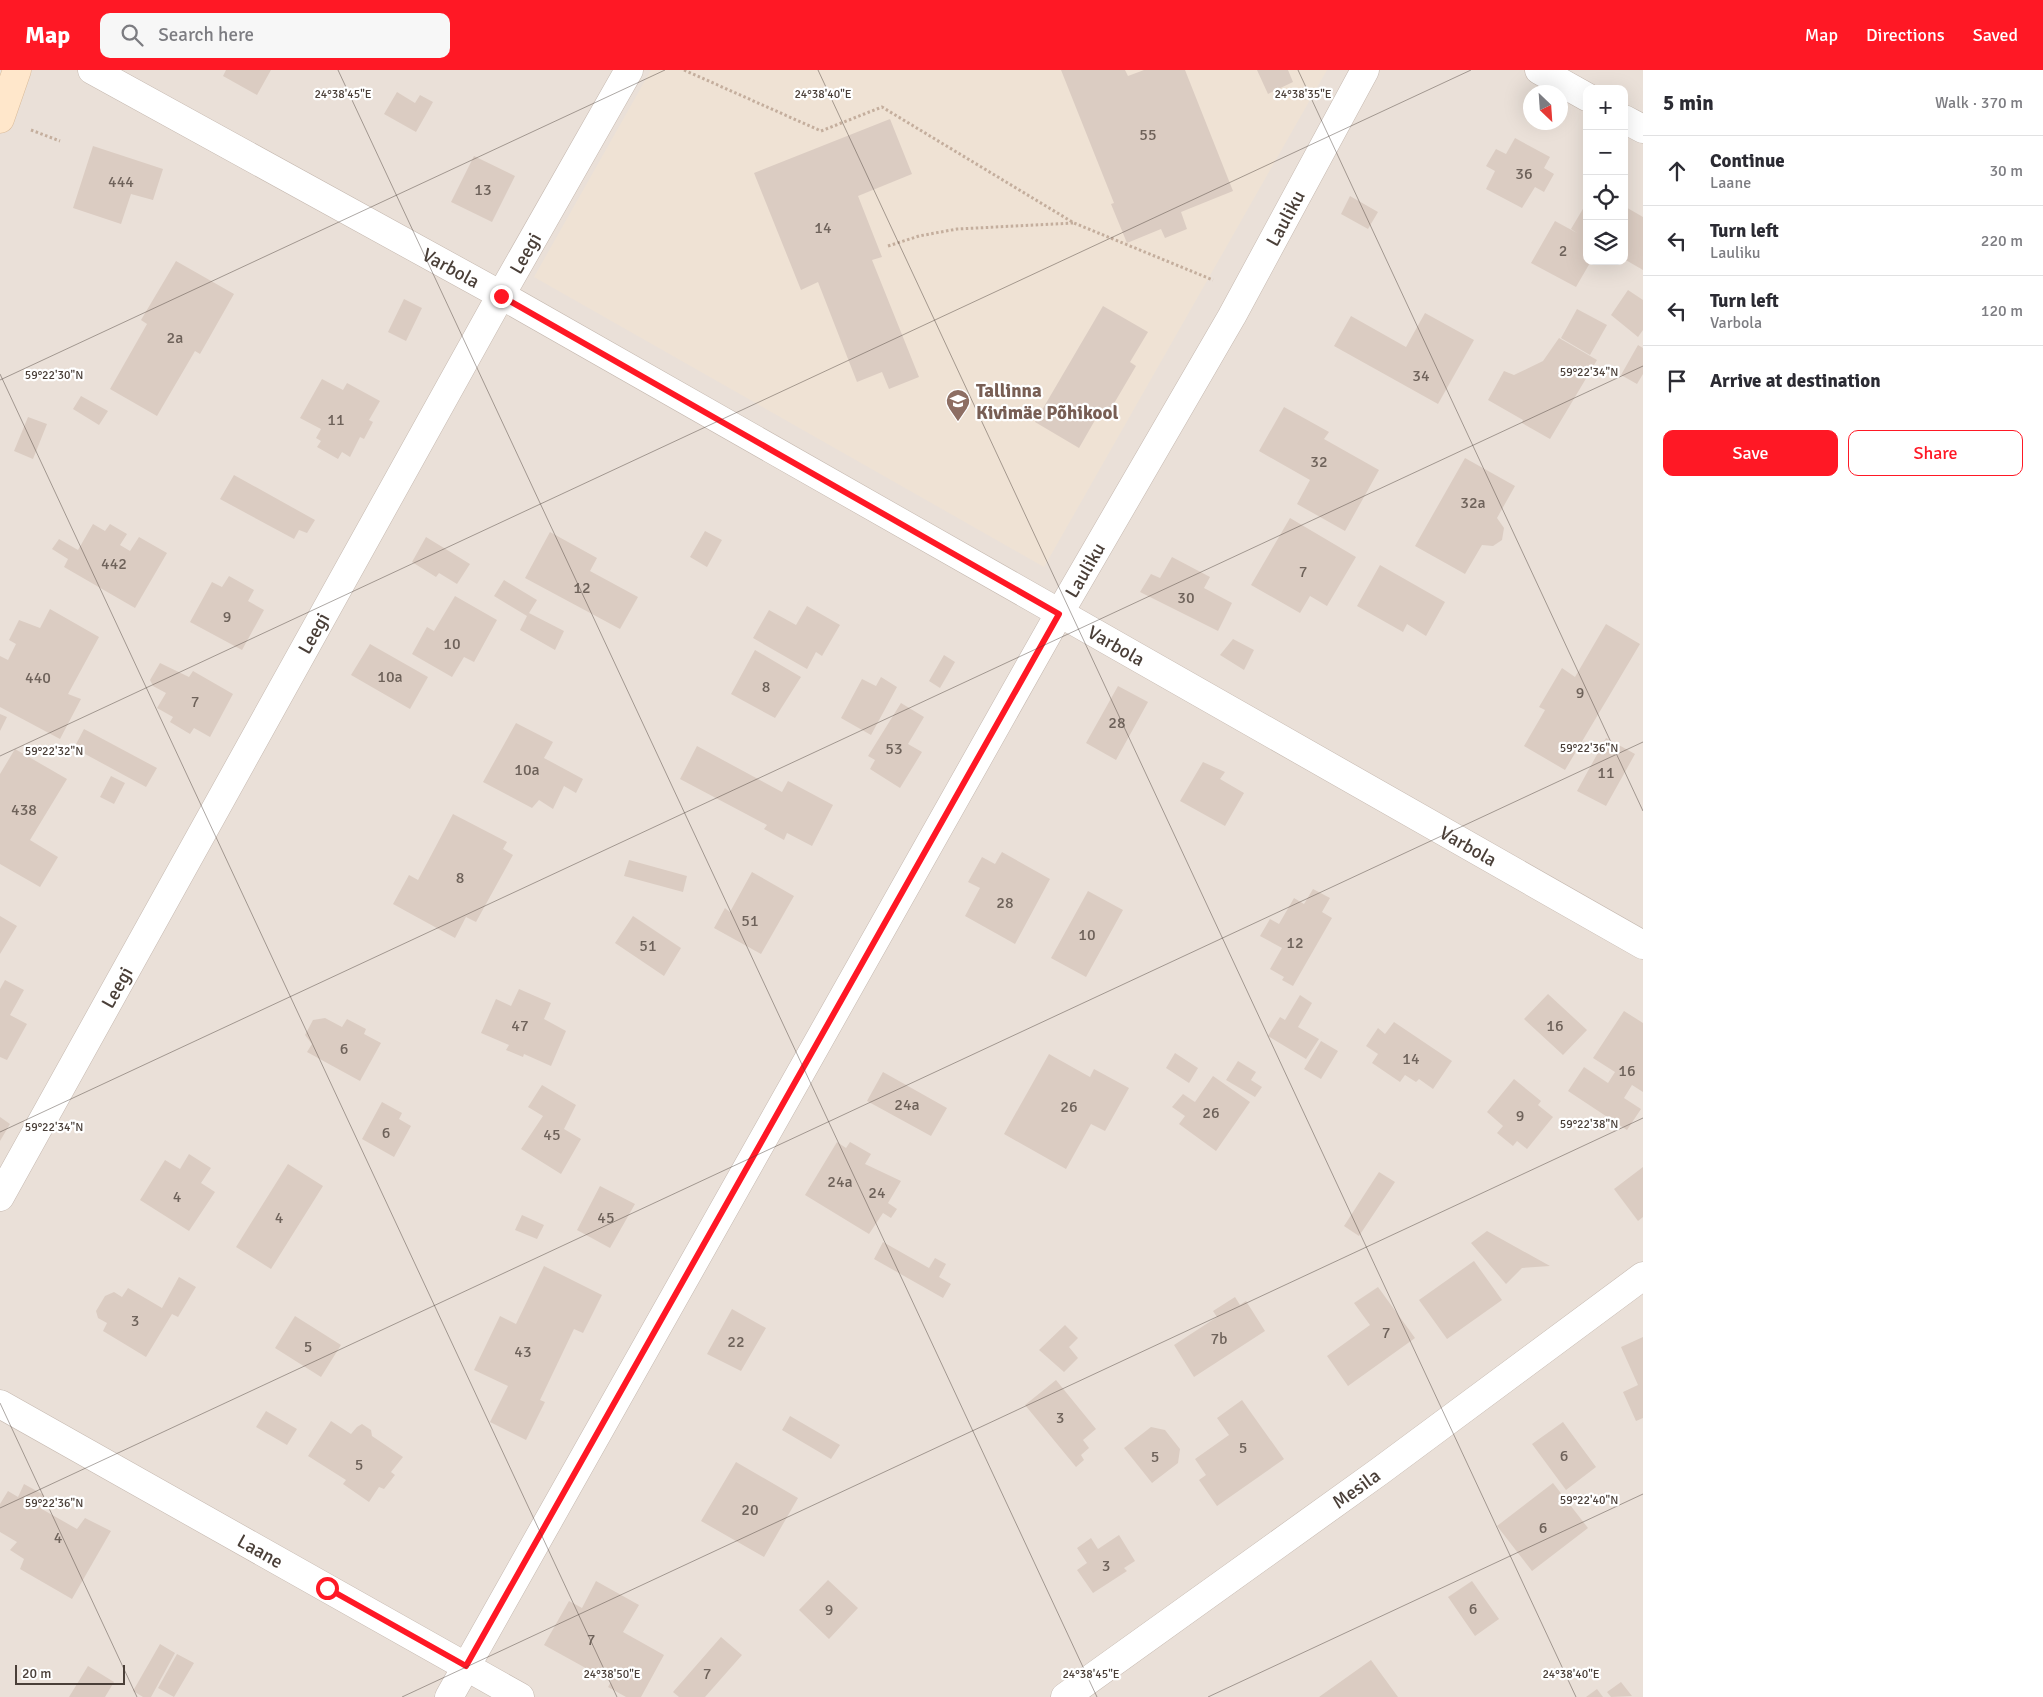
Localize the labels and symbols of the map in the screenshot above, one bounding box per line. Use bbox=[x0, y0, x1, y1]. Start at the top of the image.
north arrow bbox=[1523, 85, 1568, 130]
text: 24°38'45"E bbox=[314, 87, 372, 102]
text: 24°38'40"E bbox=[794, 87, 852, 102]
text: 24°38'35"E bbox=[1274, 87, 1332, 102]
house number: 55 bbox=[1139, 125, 1157, 145]
house number: 36 bbox=[1515, 164, 1533, 184]
house number: 444 bbox=[108, 172, 134, 192]
house number: 13 bbox=[474, 180, 492, 200]
street label: Lauliku bbox=[1261, 186, 1311, 251]
house number: 14 bbox=[814, 218, 832, 238]
street label: Leegi bbox=[504, 229, 547, 278]
house number: 2 bbox=[1559, 241, 1567, 261]
street label: Varbola bbox=[418, 243, 484, 294]
route end bbox=[490, 285, 513, 308]
house number: 2a bbox=[167, 328, 183, 348]
text: 59°22'34"N bbox=[1560, 365, 1618, 380]
house number: 34 bbox=[1412, 366, 1430, 386]
text: 59°22'30"N bbox=[25, 368, 83, 383]
place label: Tallinna Kivimäe Põhikool bbox=[976, 379, 1118, 425]
school or university icon: Tallinna Kivimäe Põhikool bbox=[945, 388, 971, 422]
house number: 11 bbox=[327, 410, 345, 430]
house number: 32 bbox=[1310, 452, 1328, 472]
house number: 32a bbox=[1460, 493, 1486, 513]
street label: Lauliku bbox=[1060, 538, 1111, 602]
house number: 442 bbox=[101, 554, 127, 574]
house number: 7 bbox=[1299, 562, 1307, 582]
house number: 12 bbox=[573, 578, 591, 598]
house number: 30 bbox=[1177, 588, 1195, 608]
house number: 9 bbox=[223, 607, 231, 627]
street label: Leegi bbox=[293, 609, 335, 659]
street label: Varbola bbox=[1083, 620, 1149, 672]
house number: 10 bbox=[443, 634, 461, 654]
house number: 10a bbox=[377, 667, 403, 687]
house number: 440 bbox=[25, 668, 51, 688]
house number: 8 bbox=[762, 677, 770, 697]
house number: 9 bbox=[1576, 683, 1584, 703]
house number: 7 bbox=[191, 692, 199, 712]
house number: 28 bbox=[1108, 713, 1126, 733]
house number: 53 bbox=[885, 739, 903, 759]
text: 59°22'36"N bbox=[1560, 741, 1618, 756]
text: 59°22'32"N bbox=[25, 744, 83, 759]
house number: 10a bbox=[514, 760, 540, 780]
house number: 11 bbox=[1597, 763, 1615, 783]
house number: 438 bbox=[11, 800, 37, 820]
street label: Varbola bbox=[1435, 821, 1501, 872]
house number: 8 bbox=[456, 868, 464, 888]
house number: 28 bbox=[996, 893, 1014, 913]
house number: 51 bbox=[741, 911, 759, 931]
house number: 10 bbox=[1078, 925, 1096, 945]
house number: 12 bbox=[1286, 933, 1304, 953]
house number: 51 bbox=[639, 936, 657, 956]
street label: Leegi bbox=[96, 963, 138, 1013]
house number: 47 bbox=[511, 1016, 529, 1036]
house number: 16 bbox=[1546, 1016, 1564, 1036]
house number: 6 bbox=[340, 1039, 348, 1059]
house number: 14 bbox=[1402, 1049, 1420, 1069]
house number: 16 bbox=[1618, 1061, 1636, 1081]
house number: 24a bbox=[894, 1095, 920, 1115]
house number: 26 bbox=[1060, 1097, 1078, 1117]
house number: 26 bbox=[1202, 1103, 1220, 1123]
house number: 9 bbox=[1516, 1106, 1524, 1126]
text: 59°22'38"N bbox=[1560, 1117, 1618, 1132]
text: 59°22'34"N bbox=[25, 1120, 83, 1135]
house number: 6 bbox=[382, 1123, 390, 1143]
house number: 45 bbox=[543, 1125, 561, 1145]
house number: 24a bbox=[827, 1172, 853, 1192]
house number: 24 bbox=[868, 1183, 886, 1203]
house number: 4 bbox=[173, 1187, 182, 1207]
house number: 4 bbox=[275, 1208, 284, 1228]
house number: 45 bbox=[597, 1208, 615, 1228]
house number: 3 bbox=[131, 1311, 139, 1331]
house number: 7 bbox=[1382, 1323, 1390, 1343]
house number: 7b bbox=[1210, 1329, 1228, 1349]
house number: 22 bbox=[727, 1332, 745, 1352]
house number: 5 bbox=[304, 1337, 312, 1357]
house number: 43 bbox=[514, 1342, 532, 1362]
house number: 3 bbox=[1056, 1408, 1064, 1428]
house number: 5 bbox=[1239, 1438, 1247, 1458]
house number: 6 bbox=[1560, 1446, 1568, 1466]
house number: 5 bbox=[1151, 1447, 1159, 1467]
house number: 5 bbox=[355, 1455, 363, 1475]
street label: Mesila bbox=[1328, 1464, 1385, 1514]
text: 59°22'40"N bbox=[1560, 1493, 1618, 1508]
text: 59°22'36"N bbox=[25, 1496, 83, 1511]
house number: 20 bbox=[741, 1500, 759, 1520]
house number: 6 bbox=[1539, 1518, 1547, 1538]
house number: 4 bbox=[54, 1528, 63, 1548]
street label: Laane bbox=[233, 1529, 287, 1574]
house number: 3 bbox=[1102, 1556, 1110, 1576]
route start bbox=[316, 1577, 339, 1600]
house number: 6 bbox=[1469, 1599, 1477, 1619]
house number: 9 bbox=[825, 1600, 833, 1620]
house number: 7 bbox=[587, 1630, 595, 1650]
scale bar bbox=[15, 1662, 125, 1685]
house number: 7 bbox=[703, 1664, 711, 1684]
text: 24°38'50"E bbox=[583, 1667, 641, 1682]
text: 24°38'45"E bbox=[1062, 1667, 1120, 1682]
text: 24°38'40"E bbox=[1542, 1667, 1600, 1682]

